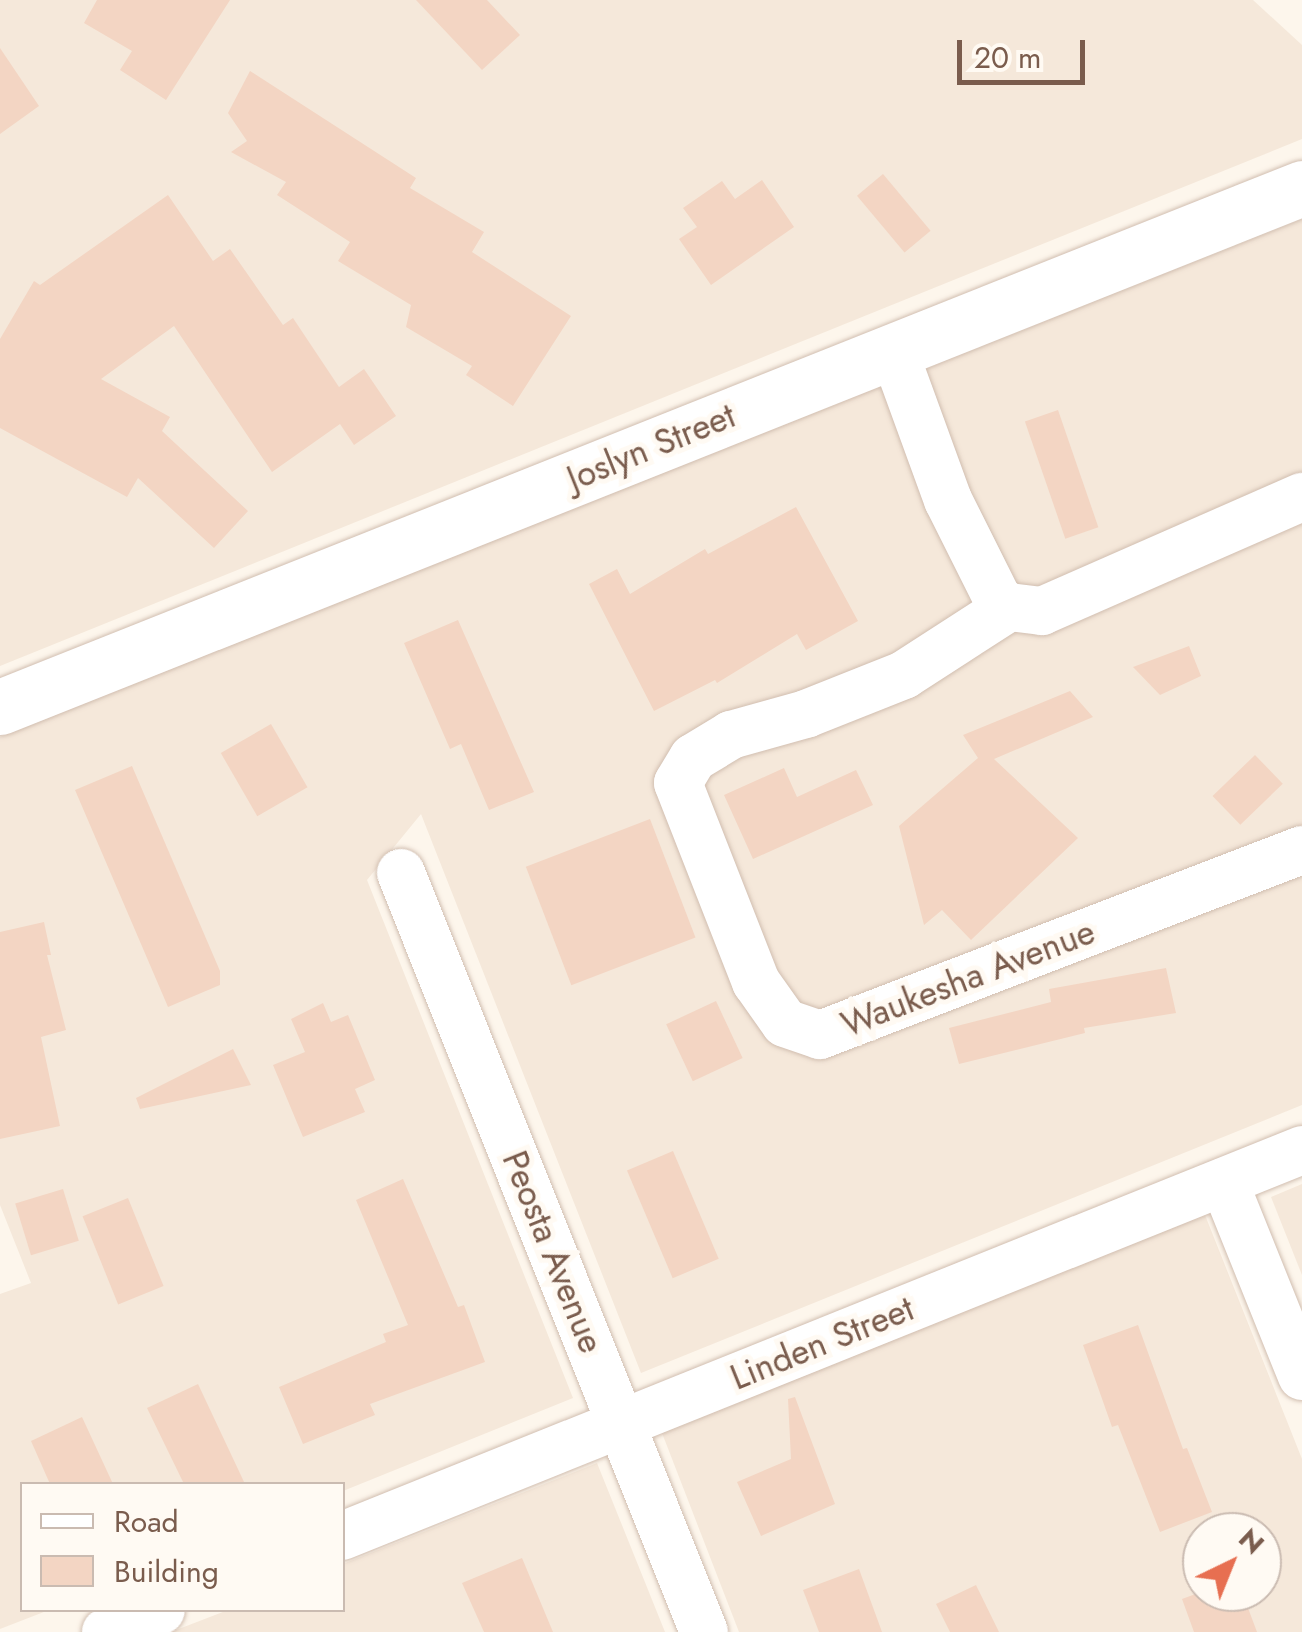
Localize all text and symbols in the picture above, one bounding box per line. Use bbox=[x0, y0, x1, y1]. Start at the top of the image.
scale bar bbox=[962, 20, 1090, 82]
text: 20 m bbox=[974, 36, 1041, 79]
street label: Joslyn Street bbox=[561, 394, 741, 500]
street label: Waukesha Avenue bbox=[835, 910, 1101, 1046]
street label: Peosta Avenue bbox=[493, 1145, 613, 1359]
street label: Linden Street bbox=[724, 1287, 920, 1399]
legend bbox=[20, 1482, 345, 1612]
text: Road bbox=[114, 1500, 179, 1543]
north arrow bbox=[1182, 1512, 1282, 1612]
text: N bbox=[1229, 1519, 1274, 1564]
text: Building bbox=[114, 1550, 219, 1593]

